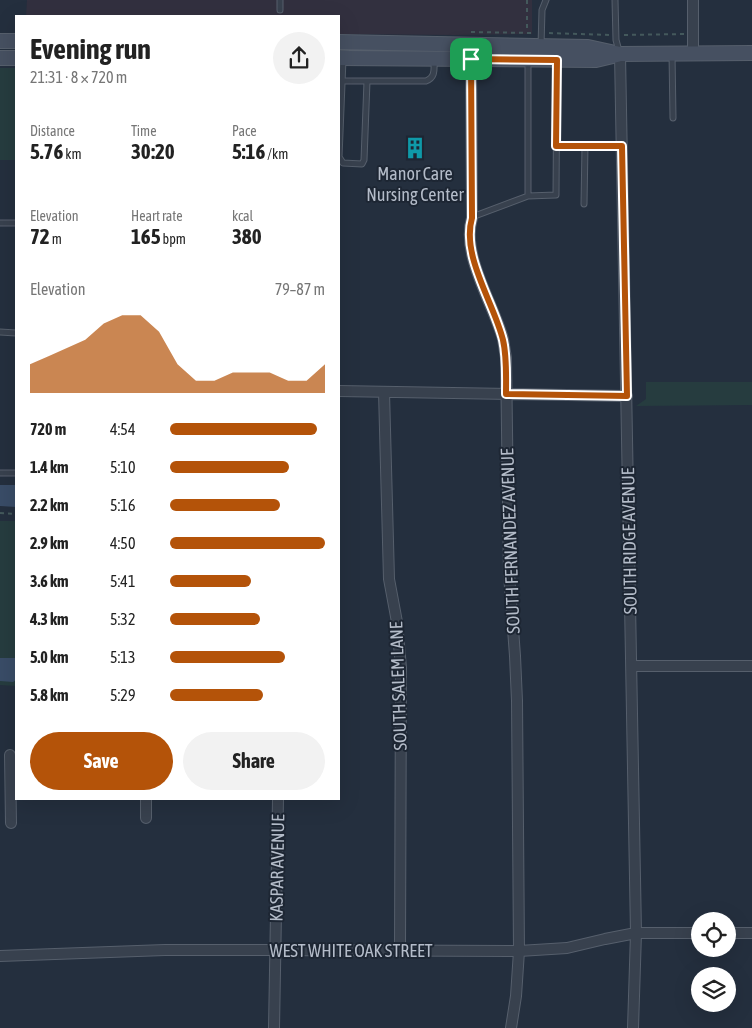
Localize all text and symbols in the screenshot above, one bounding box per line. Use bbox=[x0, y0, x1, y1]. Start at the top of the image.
button: share bbox=[273, 32, 325, 84]
text: Evening run bbox=[30, 33, 151, 65]
pin bbox=[450, 38, 492, 80]
icon: arrive bbox=[457, 45, 485, 73]
text: 21:31 · 8 × 720 m bbox=[30, 68, 127, 86]
text: Distance bbox=[30, 123, 75, 139]
text: Time bbox=[131, 123, 157, 139]
text: Pace bbox=[232, 123, 257, 139]
building icon: Manor Care Nursing Center bbox=[402, 135, 428, 161]
text: 5.76 bbox=[30, 139, 63, 163]
text: 30:20 bbox=[131, 139, 175, 163]
text: 5:16 bbox=[232, 139, 265, 163]
text: km bbox=[63, 146, 82, 162]
text: /km bbox=[265, 146, 288, 162]
place label: Manor Care Nursing Center bbox=[366, 163, 464, 205]
text: Elevation bbox=[30, 208, 79, 224]
text: Heart rate bbox=[131, 208, 183, 224]
text: kcal bbox=[232, 208, 253, 224]
text: 72 bbox=[30, 224, 50, 248]
text: 165 bbox=[131, 224, 161, 248]
text: 380 bbox=[232, 224, 262, 248]
text: m bbox=[50, 231, 62, 247]
text: bpm bbox=[161, 231, 186, 247]
text: Elevation bbox=[30, 280, 85, 298]
text: 79–87 m bbox=[275, 280, 325, 298]
text: 720 m bbox=[30, 420, 66, 438]
text: 4:54 bbox=[110, 420, 135, 438]
street label: SOUTH FERNANDEZ AVENUE bbox=[496, 448, 524, 634]
text: 1.4 km bbox=[30, 458, 69, 476]
text: 5:10 bbox=[110, 458, 135, 476]
street label: SOUTH RIDGE AVENUE bbox=[617, 467, 641, 615]
text: 2.2 km bbox=[30, 496, 69, 514]
text: 5:16 bbox=[110, 496, 135, 514]
text: 2.9 km bbox=[30, 534, 69, 552]
text: 4:50 bbox=[110, 534, 135, 552]
text: 3.6 km bbox=[30, 572, 69, 590]
text: 5:41 bbox=[110, 572, 135, 590]
text: 4.3 km bbox=[30, 610, 69, 628]
text: 5:32 bbox=[110, 610, 135, 628]
street label: SOUTH SALEM LANE bbox=[385, 621, 411, 751]
text: 5.0 km bbox=[30, 648, 69, 666]
text: 5:13 bbox=[110, 648, 135, 666]
text: 5.8 km bbox=[30, 686, 69, 704]
text: 5:29 bbox=[110, 686, 135, 704]
button: Save bbox=[30, 732, 173, 790]
button: Share bbox=[183, 732, 325, 790]
street label: KASPAR AVENUE bbox=[266, 814, 288, 922]
map controls bbox=[691, 912, 736, 1012]
button: locate bbox=[691, 912, 736, 957]
street label: WEST WHITE OAK STREET bbox=[269, 940, 433, 961]
button: layers bbox=[691, 967, 736, 1012]

